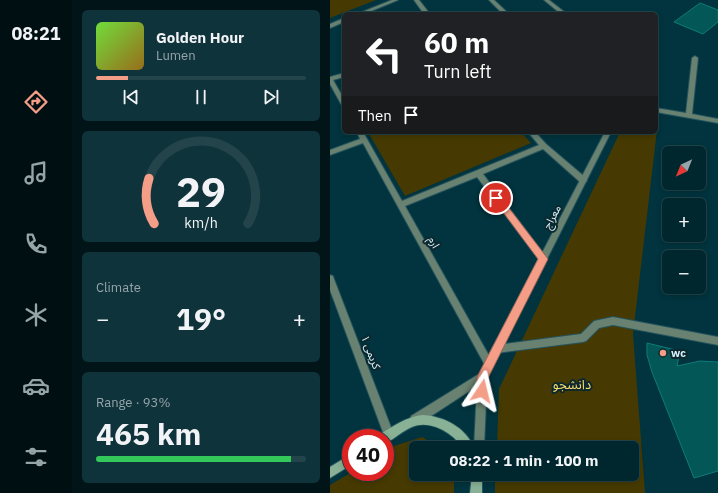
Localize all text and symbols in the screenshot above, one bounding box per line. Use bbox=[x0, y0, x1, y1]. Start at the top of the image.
text: 08:21 bbox=[11, 22, 61, 45]
text: 60 m bbox=[424, 24, 489, 61]
text: Golden Hour bbox=[156, 28, 244, 47]
icon: left bbox=[358, 28, 410, 80]
text: Lumen bbox=[156, 47, 196, 64]
text: Turn left bbox=[424, 60, 492, 83]
icon: previous bbox=[120, 86, 142, 108]
icon: pause bbox=[190, 86, 212, 108]
icon: next bbox=[260, 86, 282, 108]
icon: directions bbox=[22, 88, 50, 116]
icon: arrive bbox=[400, 104, 422, 126]
text: Then bbox=[358, 106, 392, 125]
north arrow bbox=[662, 146, 706, 190]
map controls bbox=[662, 146, 706, 294]
icon: music bbox=[22, 159, 50, 187]
text: 29 bbox=[176, 164, 226, 218]
pin bbox=[479, 181, 513, 215]
icon: arrive bbox=[485, 187, 507, 209]
button: + bbox=[662, 198, 706, 242]
street label: معراج bbox=[540, 202, 565, 232]
text: km/h bbox=[184, 213, 218, 232]
icon: phone bbox=[22, 230, 50, 258]
street label: ارم bbox=[424, 234, 443, 251]
button: − bbox=[662, 250, 706, 294]
text: Climate bbox=[96, 279, 141, 296]
text: 19° bbox=[176, 299, 226, 338]
icon: climate bbox=[22, 301, 50, 329]
text: − bbox=[96, 304, 109, 333]
text: + bbox=[293, 304, 306, 333]
street label: کریمی ۱ bbox=[358, 333, 384, 371]
place label: wc bbox=[671, 346, 686, 360]
marker: wc bbox=[658, 348, 668, 358]
position arrow bbox=[461, 370, 503, 412]
icon: car bbox=[22, 372, 50, 400]
park label: دانشجو bbox=[553, 376, 591, 393]
text: Range · 93% bbox=[96, 394, 170, 411]
text: 465 km bbox=[96, 414, 201, 453]
speed limit sign: 40 bbox=[342, 429, 394, 481]
icon: filters bbox=[22, 443, 50, 471]
text: 08:22 · 1 min · 100 m bbox=[450, 451, 598, 470]

